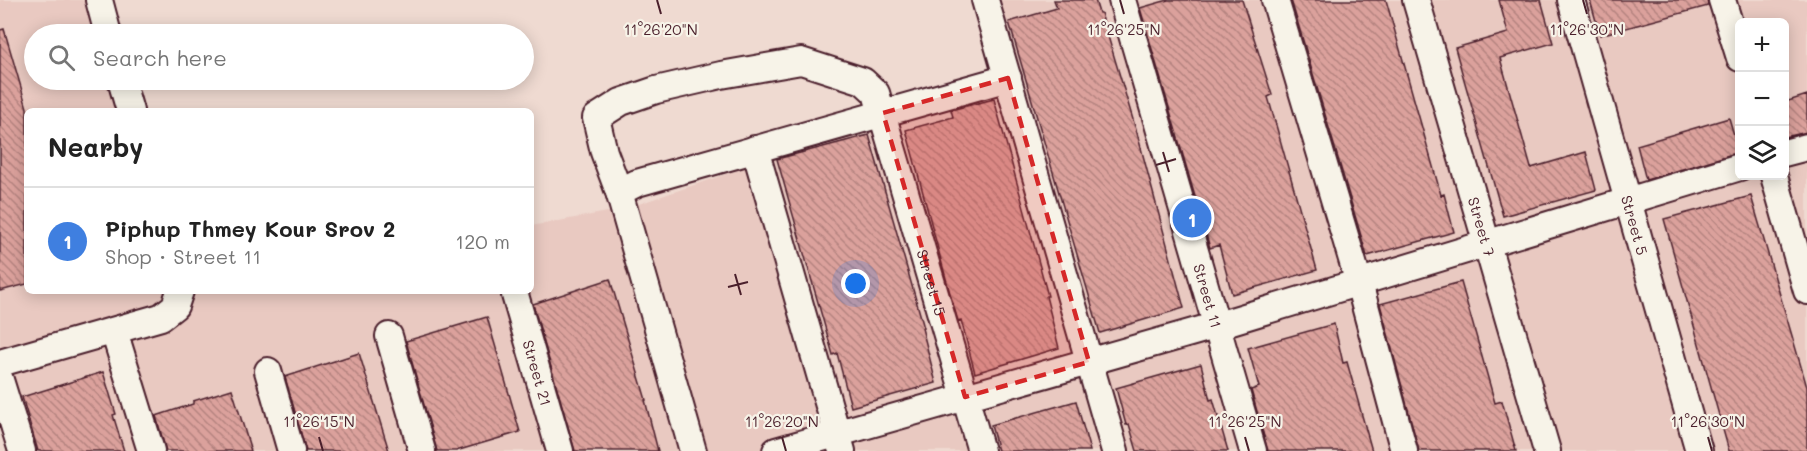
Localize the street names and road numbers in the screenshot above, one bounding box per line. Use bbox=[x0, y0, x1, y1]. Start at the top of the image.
street label: Street 5 bbox=[1617, 193, 1653, 257]
street label: Street 7 bbox=[1464, 195, 1500, 259]
street label: Street 15 bbox=[912, 247, 951, 318]
street label: Street 11 bbox=[1189, 261, 1227, 330]
street label: Street 21 bbox=[518, 338, 556, 408]

